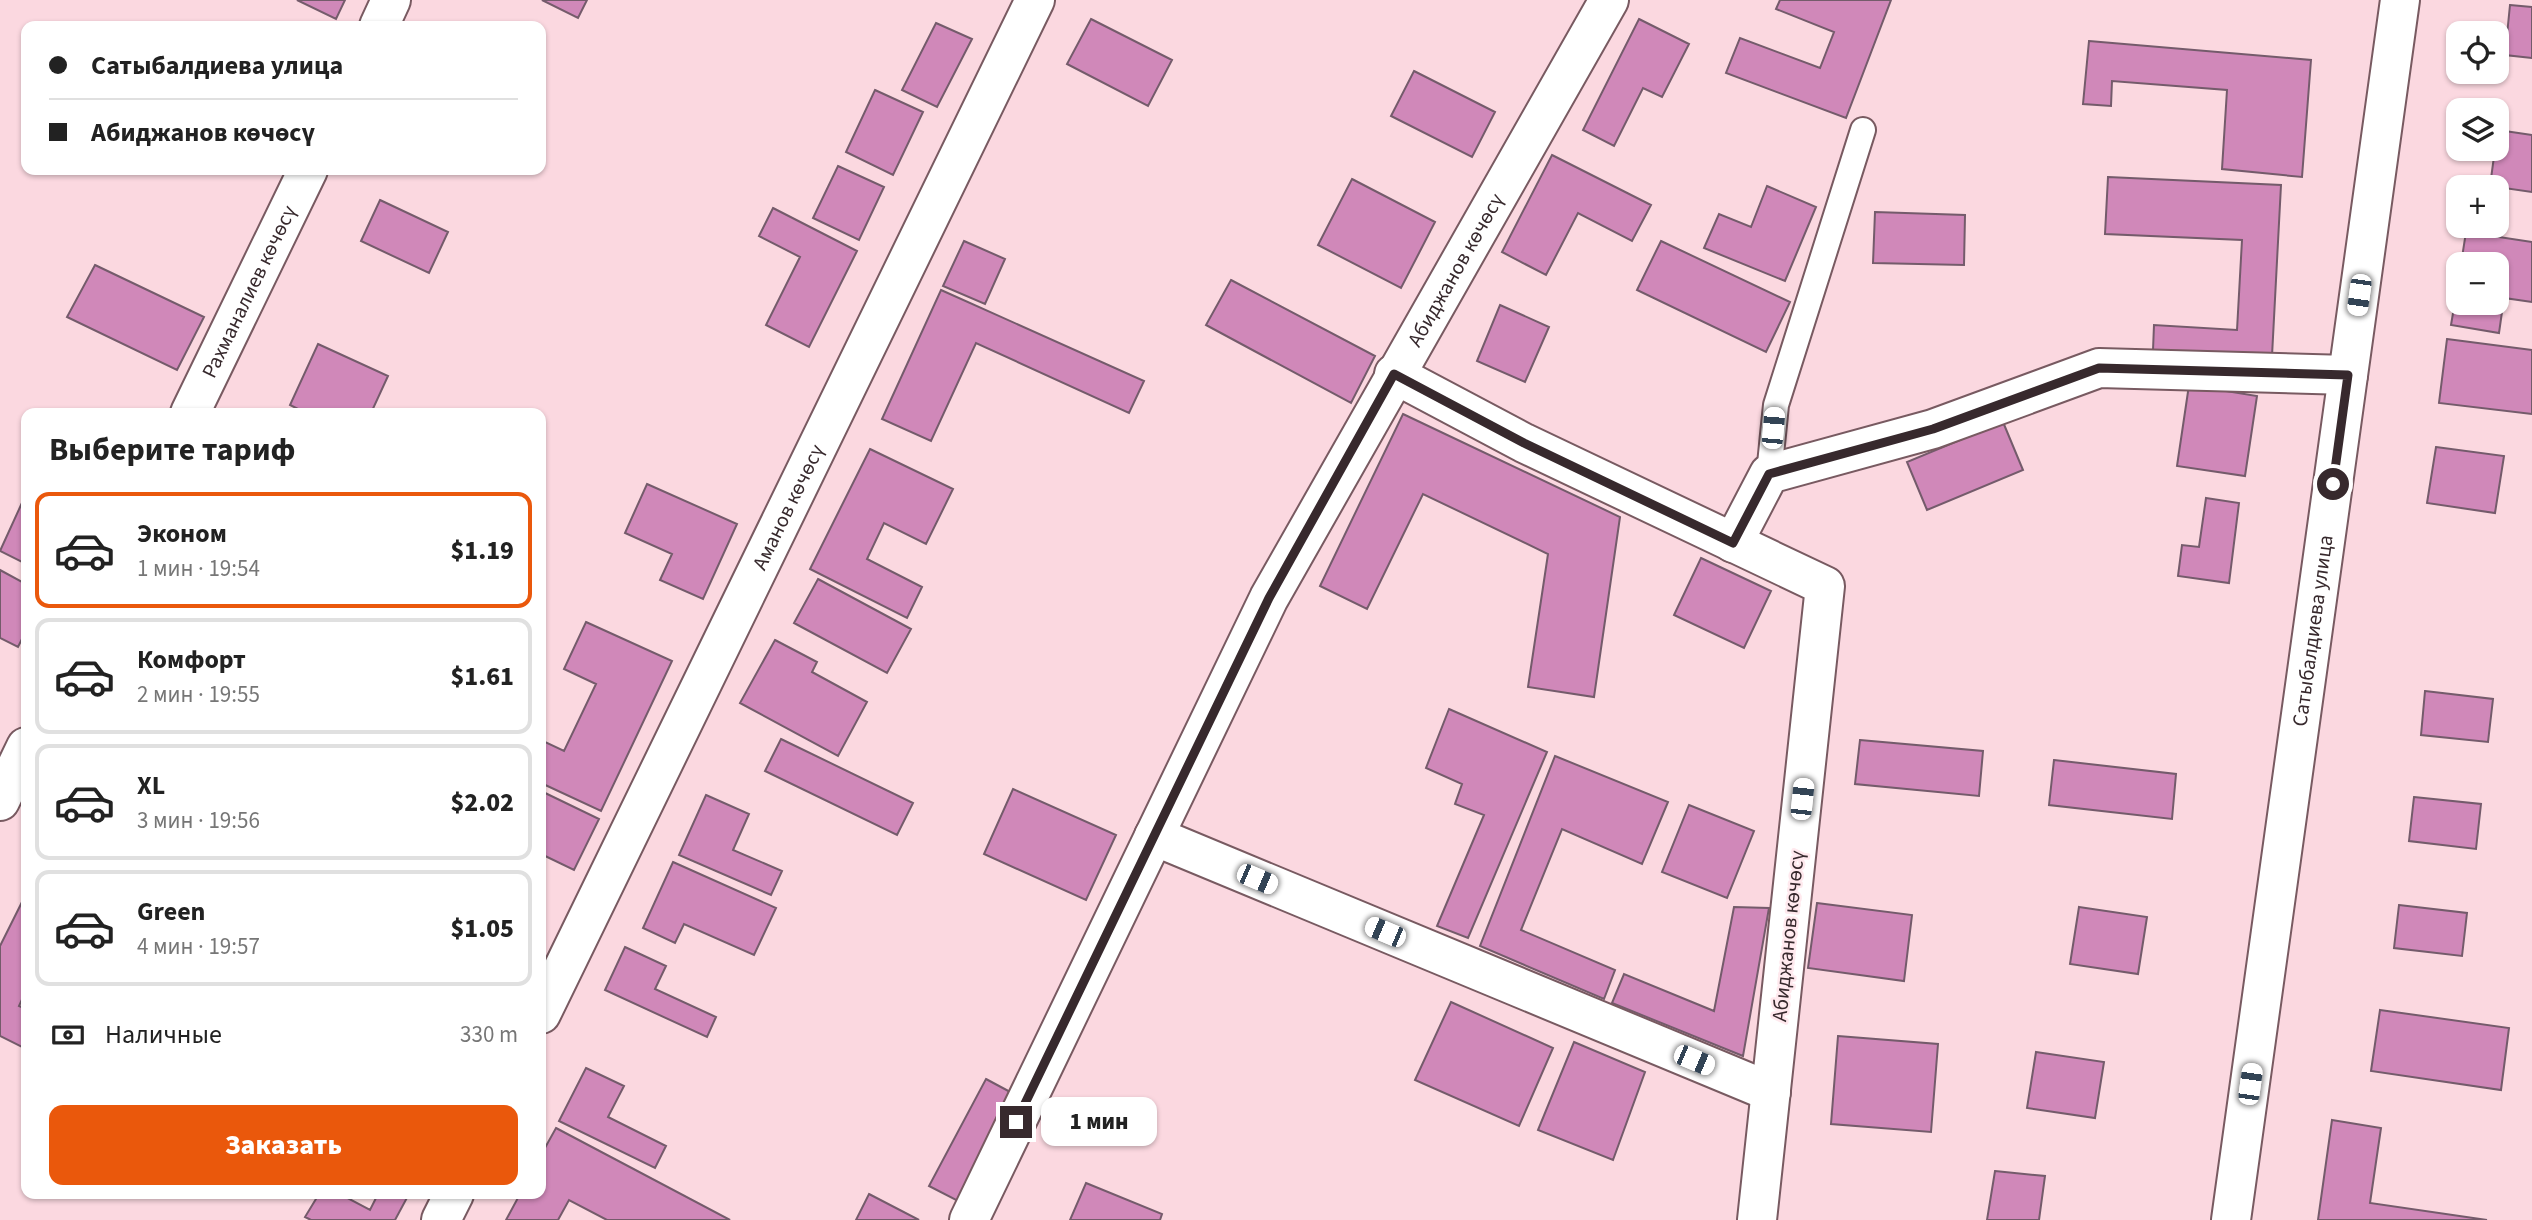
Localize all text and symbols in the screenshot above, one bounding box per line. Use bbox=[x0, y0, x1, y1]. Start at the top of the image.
map controls bbox=[2446, 21, 2509, 315]
button: locate bbox=[2446, 21, 2509, 84]
text: Сатыбалдиева улица bbox=[91, 47, 343, 84]
button: layers bbox=[2446, 98, 2509, 161]
text: Абиджанов көчөсү bbox=[91, 114, 315, 151]
button: + bbox=[2446, 175, 2509, 238]
street label: Абиджанов көчөсү bbox=[1400, 188, 1511, 352]
street label: Рахманалиев көчөсү bbox=[194, 200, 304, 383]
button: − bbox=[2446, 252, 2509, 315]
car bbox=[2346, 273, 2373, 317]
car bbox=[1761, 406, 1786, 450]
text: Выберите тариф bbox=[49, 427, 296, 473]
street label: Аманов көчөсү bbox=[745, 439, 831, 575]
route start bbox=[2317, 468, 2349, 500]
text: Эконом bbox=[137, 515, 227, 552]
icon: car bbox=[53, 519, 116, 582]
text: $1.19 bbox=[450, 532, 514, 569]
street label: Сатыбалдиева улица bbox=[2285, 533, 2341, 728]
text: 1 мин · 19:54 bbox=[137, 552, 260, 585]
text: Комфорт bbox=[137, 641, 246, 678]
icon: car bbox=[53, 645, 116, 708]
text: $1.61 bbox=[450, 658, 514, 695]
text: 2 мин · 19:55 bbox=[137, 678, 260, 711]
text: XL bbox=[137, 767, 165, 804]
icon: car bbox=[53, 771, 116, 834]
car bbox=[1790, 777, 1815, 821]
text: $2.02 bbox=[450, 784, 514, 821]
text: 3 мин · 19:56 bbox=[137, 804, 260, 837]
street label: Абиджанов көчөсү bbox=[1764, 849, 1812, 1023]
car bbox=[1234, 861, 1281, 897]
text: Green bbox=[137, 893, 205, 930]
icon: car bbox=[53, 897, 116, 960]
text: $1.05 bbox=[450, 910, 514, 947]
car bbox=[1362, 914, 1409, 950]
text: 4 мин · 19:57 bbox=[137, 930, 260, 963]
icon: cash bbox=[49, 1016, 87, 1054]
text: Наличные bbox=[105, 1016, 222, 1053]
text: 330 m bbox=[460, 1018, 518, 1051]
car bbox=[1671, 1042, 1718, 1078]
car bbox=[2237, 1062, 2264, 1106]
callout: 1 мин bbox=[1040, 1098, 1156, 1146]
button: Заказать bbox=[49, 1105, 518, 1185]
text: 1 мин bbox=[1069, 1105, 1129, 1138]
route end bbox=[1000, 1106, 1032, 1138]

